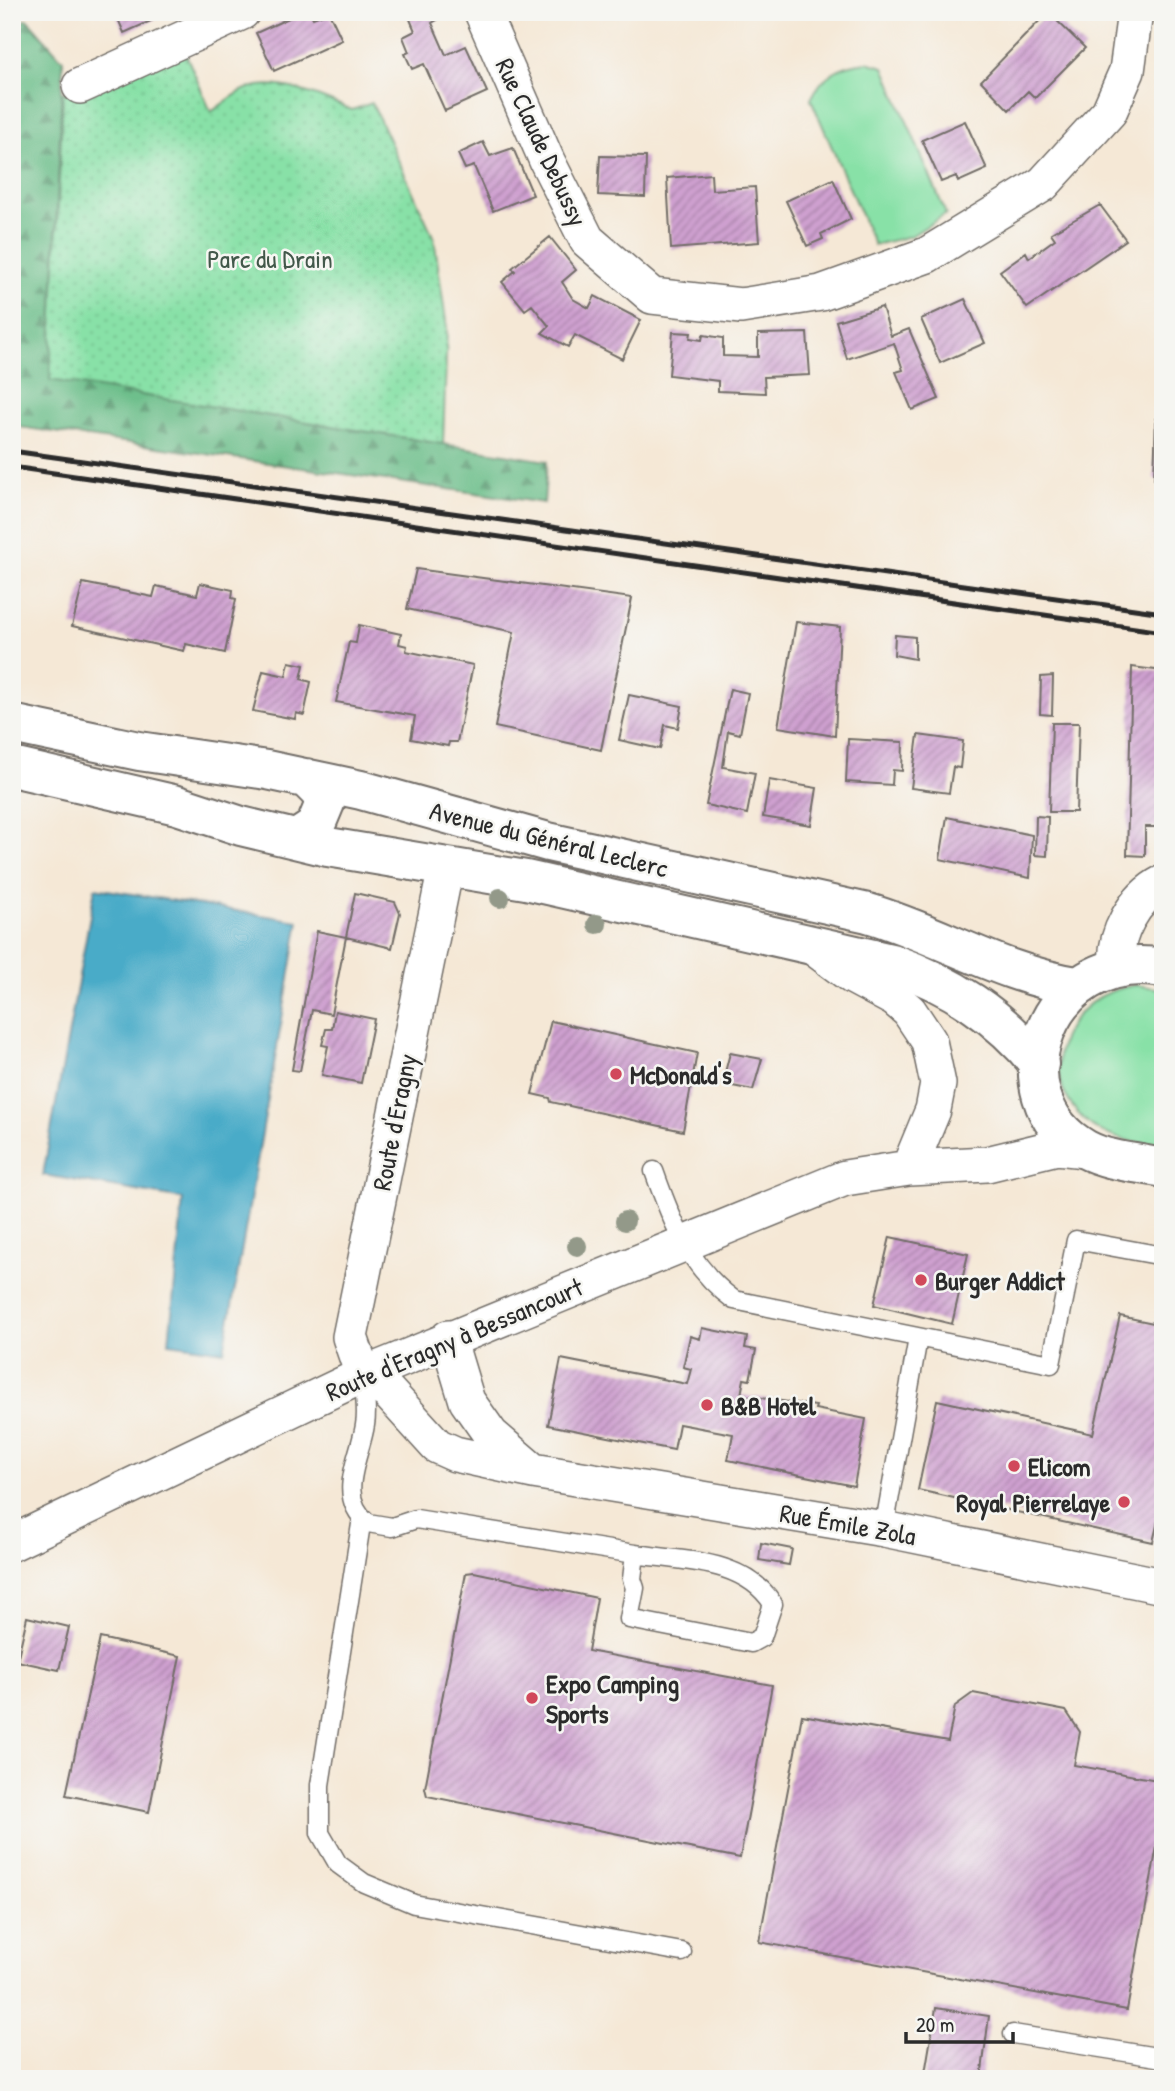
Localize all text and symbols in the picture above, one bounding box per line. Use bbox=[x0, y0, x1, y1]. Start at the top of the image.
street label: Rue Claude Debussy bbox=[488, 52, 596, 232]
park label: Parc du Drain bbox=[207, 241, 333, 276]
street label: Avenue du Général Leclerc bbox=[426, 793, 672, 885]
street label: Route d'Eragny bbox=[364, 1051, 424, 1193]
place label: McDonald's bbox=[630, 1057, 732, 1092]
marker: McDonald's bbox=[608, 1066, 624, 1082]
place label: Burger Addict bbox=[935, 1263, 1065, 1299]
street label: Route d'Eragny à Bessancourt bbox=[320, 1269, 589, 1409]
marker: Burger Addict bbox=[913, 1272, 929, 1288]
place label: B&B Hotel bbox=[721, 1388, 817, 1423]
marker: B&B Hotel bbox=[699, 1397, 715, 1413]
place label: Elicom bbox=[1028, 1449, 1091, 1484]
marker: Elicom bbox=[1006, 1458, 1022, 1474]
place label: Royal Pierrelaye bbox=[956, 1485, 1111, 1521]
marker: Royal Pierrelaye bbox=[1116, 1494, 1132, 1510]
street label: Rue Émile Zola bbox=[777, 1495, 919, 1553]
place label: Expo Camping Sports bbox=[546, 1666, 680, 1732]
marker: Expo Camping Sports bbox=[524, 1690, 540, 1706]
scale bar bbox=[906, 2000, 1012, 2044]
text: 20 m bbox=[916, 2010, 954, 2039]

